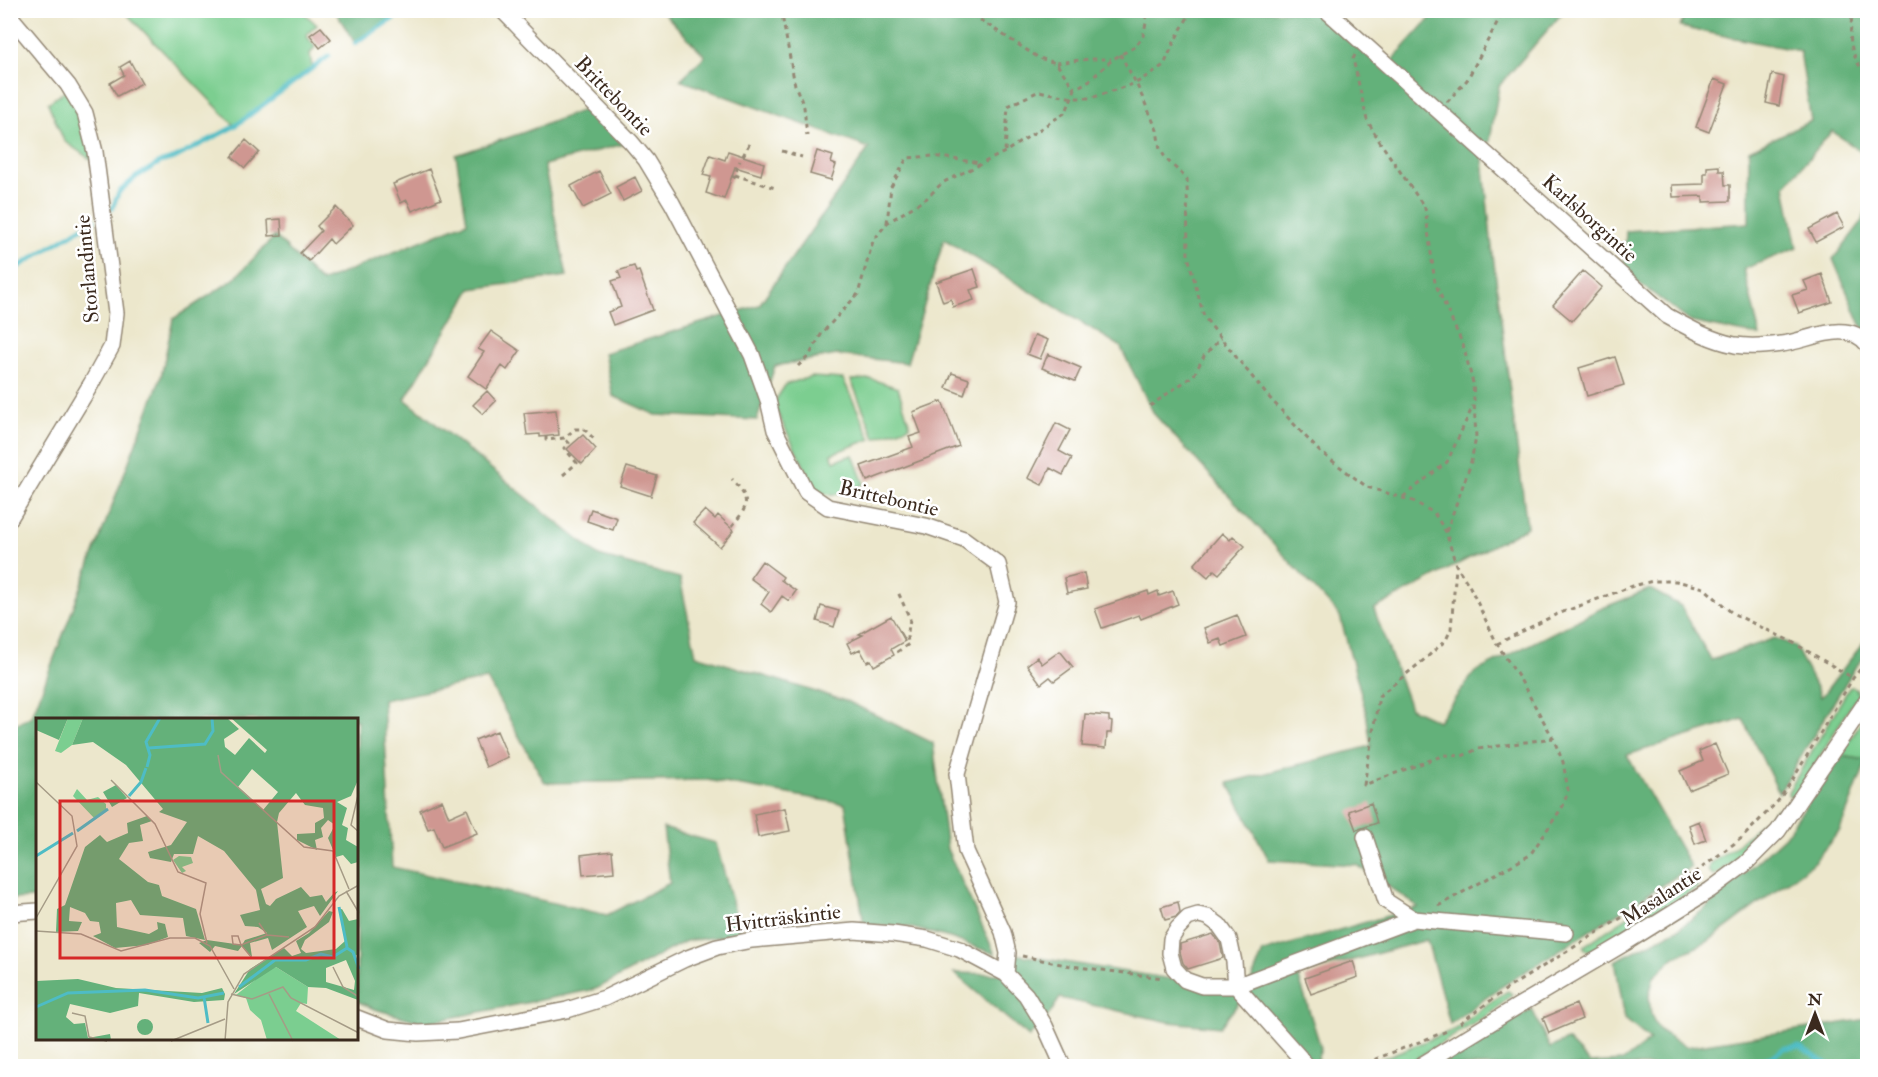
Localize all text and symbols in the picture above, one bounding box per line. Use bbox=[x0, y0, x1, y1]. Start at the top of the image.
street label: Brittebontie bbox=[569, 50, 659, 142]
street label: Karlsborgintie bbox=[1536, 168, 1643, 269]
street label: Storlandintie bbox=[69, 213, 106, 324]
street label: Brittebontie bbox=[836, 474, 942, 523]
inset map bbox=[36, 718, 358, 1041]
street label: Masalantie bbox=[1616, 860, 1707, 932]
street label: Hvitträskintie bbox=[724, 898, 843, 939]
north arrow bbox=[1785, 984, 1845, 1044]
text: N bbox=[1807, 990, 1823, 1010]

